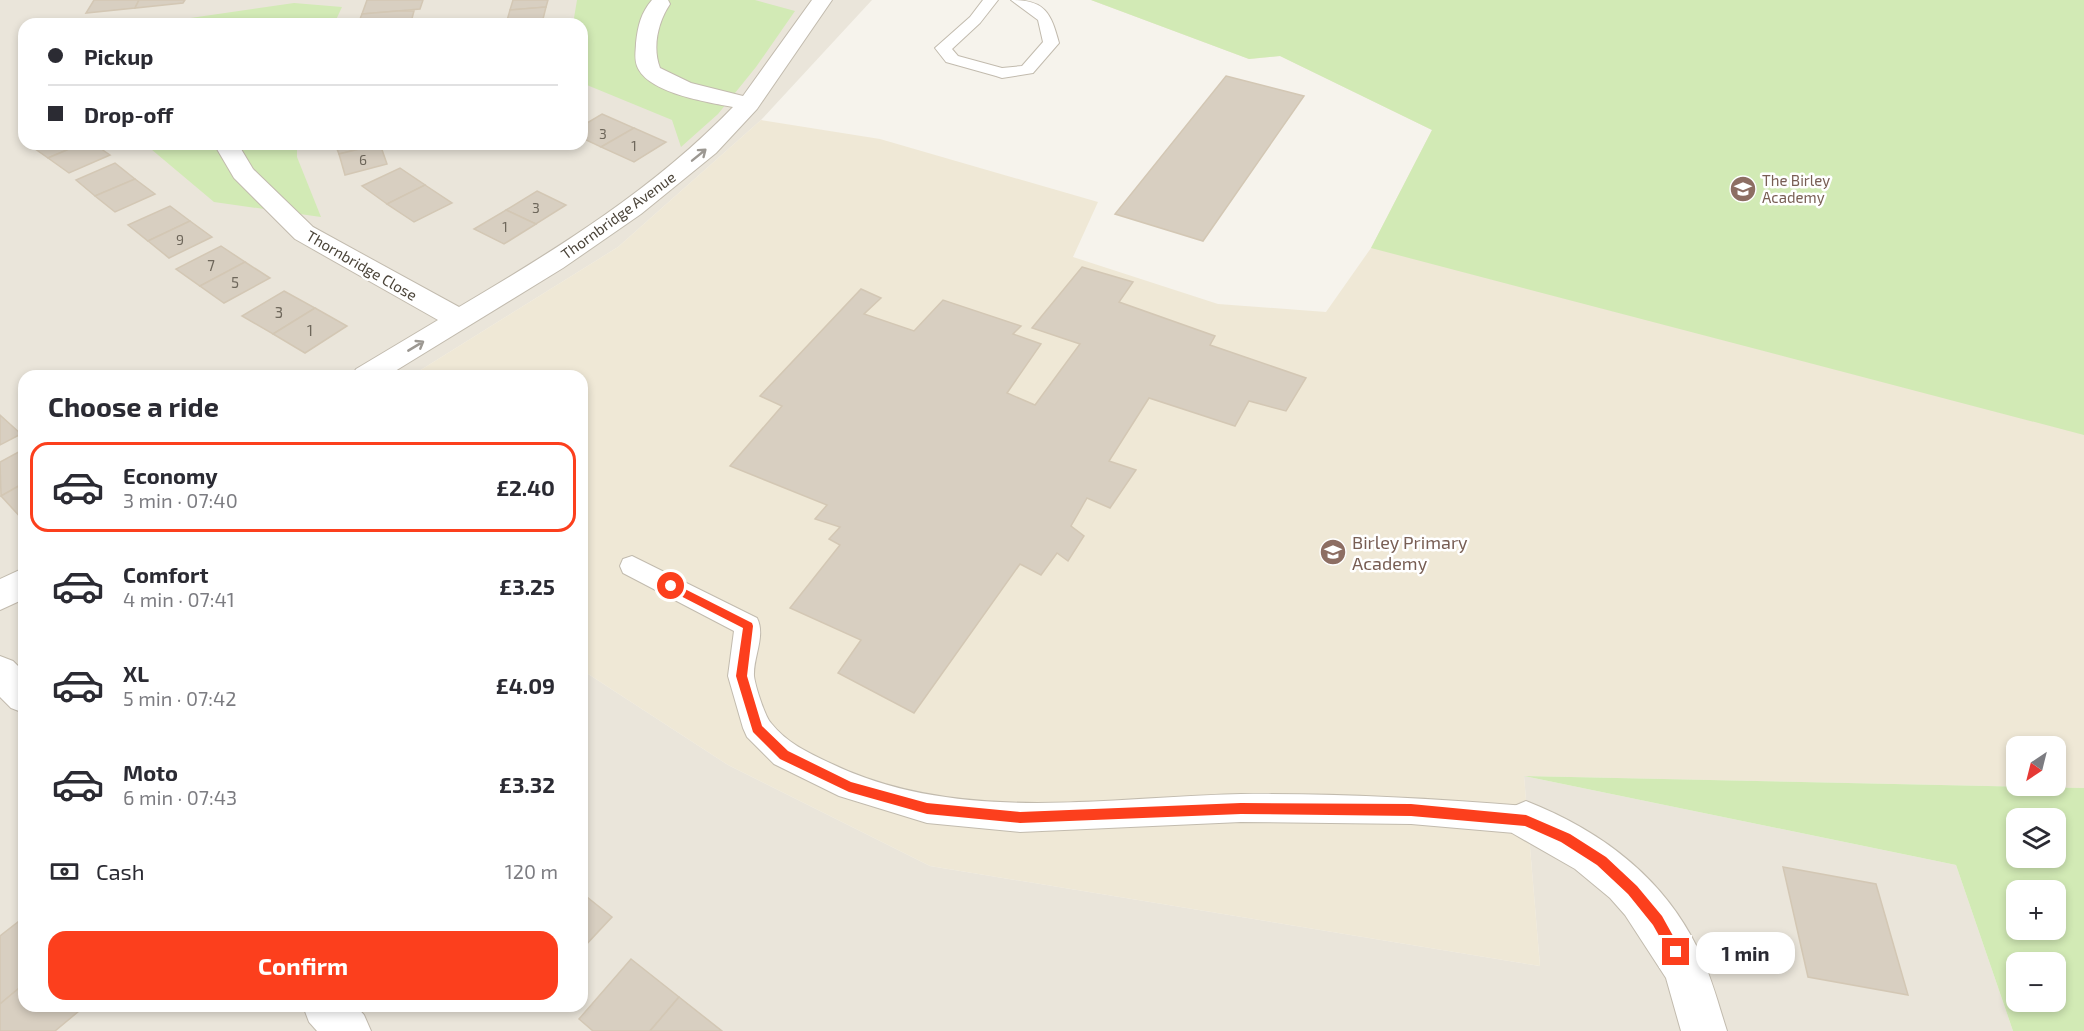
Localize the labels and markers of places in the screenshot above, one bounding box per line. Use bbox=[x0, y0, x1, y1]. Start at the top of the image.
place label: The Birley Academy bbox=[1762, 171, 1830, 206]
school or university icon: The Birley Academy bbox=[1728, 174, 1758, 204]
place label: Birley Primary Academy bbox=[1352, 531, 1468, 574]
school or university icon: Birley Primary Academy bbox=[1318, 537, 1348, 567]

